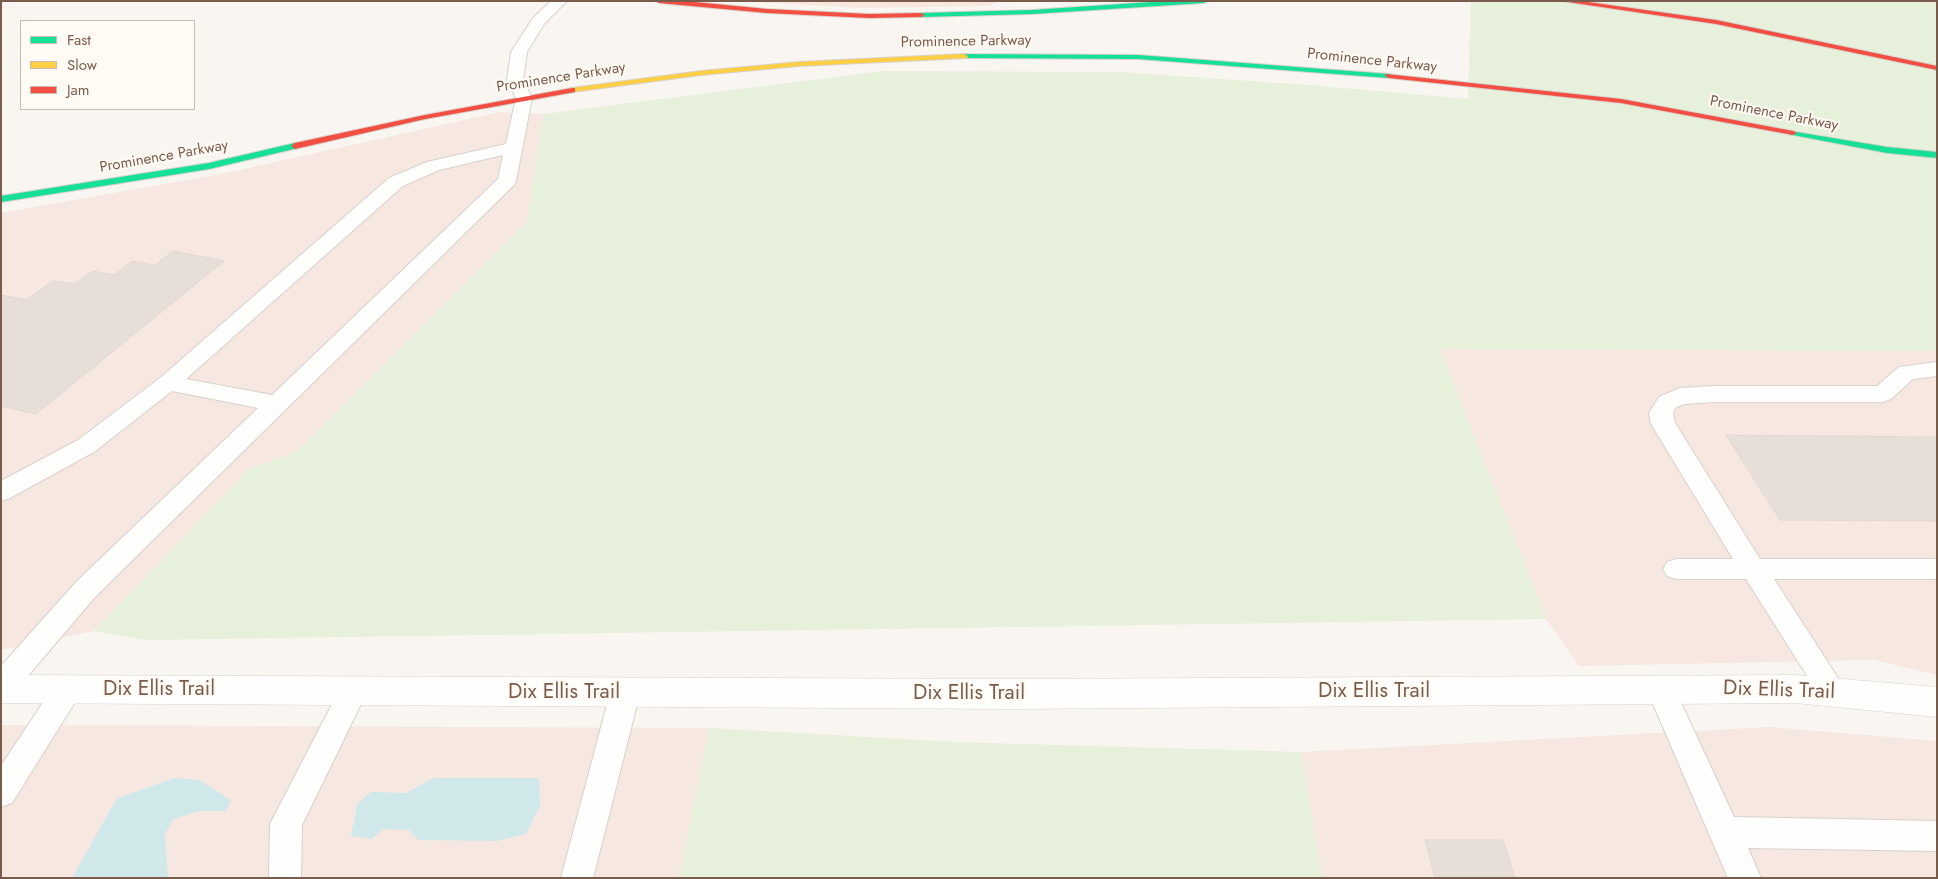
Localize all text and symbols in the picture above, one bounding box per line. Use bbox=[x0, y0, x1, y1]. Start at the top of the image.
legend bbox=[20, 20, 195, 110]
text: Fast bbox=[67, 29, 91, 51]
street label: Prominence Parkway bbox=[901, 32, 1031, 52]
street label: Prominence Parkway bbox=[1306, 45, 1438, 77]
text: Slow bbox=[67, 54, 97, 76]
street label: Prominence Parkway bbox=[495, 59, 627, 97]
text: Jam bbox=[67, 79, 90, 101]
street label: Prominence Parkway bbox=[1708, 93, 1840, 135]
street label: Prominence Parkway bbox=[98, 137, 230, 177]
street label: Dix Ellis Trail bbox=[1723, 676, 1835, 706]
street label: Dix Ellis Trail bbox=[103, 677, 215, 703]
street label: Dix Ellis Trail bbox=[1318, 679, 1430, 705]
street label: Dix Ellis Trail bbox=[508, 680, 620, 706]
street label: Dix Ellis Trail bbox=[913, 681, 1025, 707]

